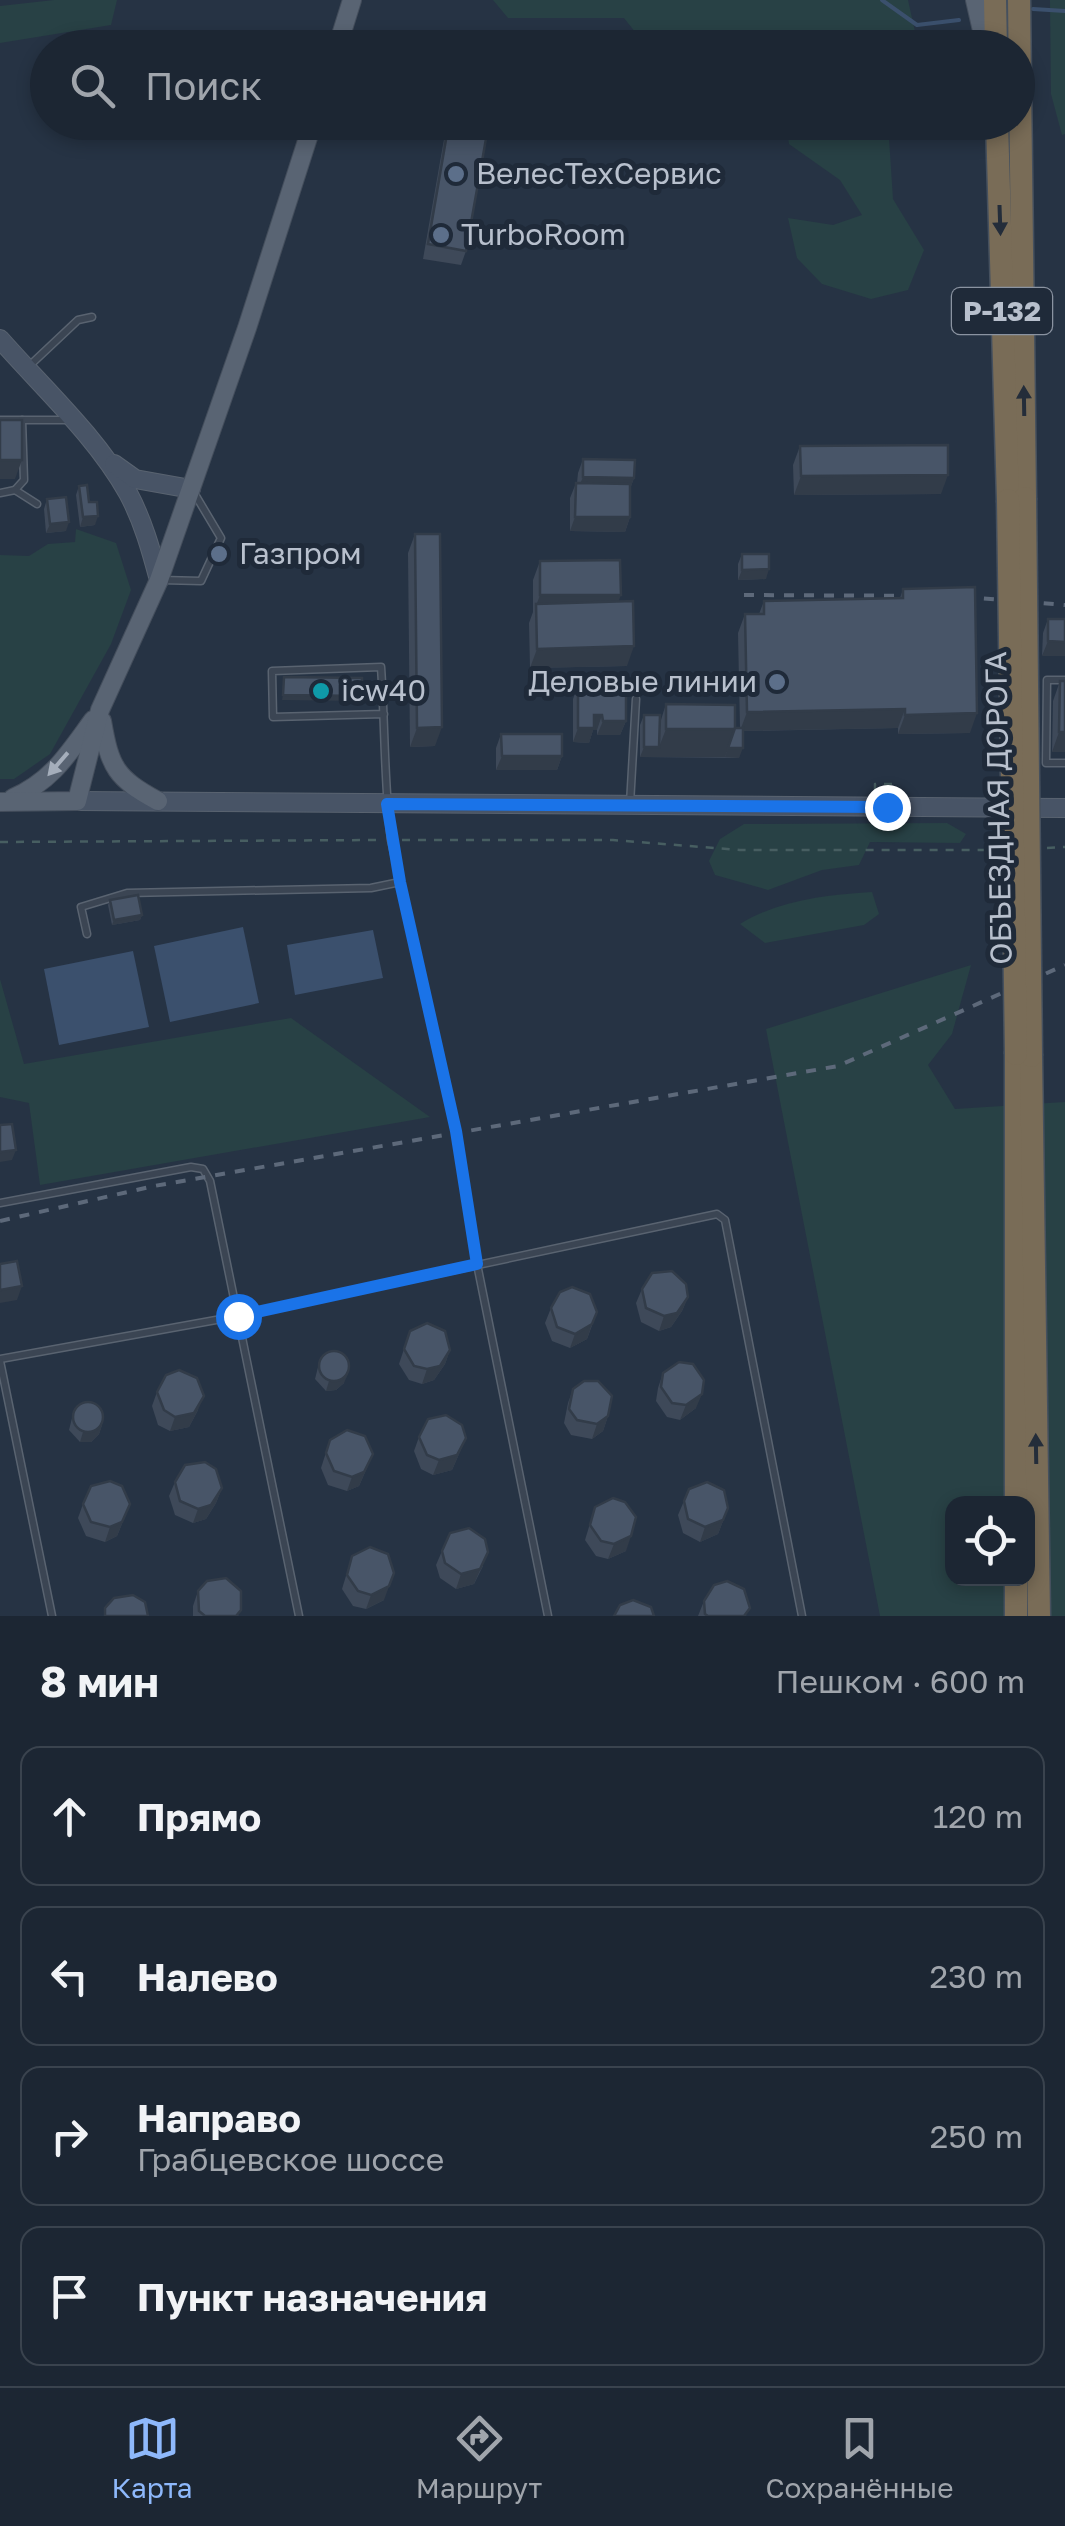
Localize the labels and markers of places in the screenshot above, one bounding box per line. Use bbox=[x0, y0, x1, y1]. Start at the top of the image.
place label: ВелесТехСервис bbox=[476, 155, 722, 191]
marker: ВелесТехСервис bbox=[445, 163, 467, 185]
place label: TurboRoom bbox=[461, 216, 626, 252]
marker: TurboRoom bbox=[430, 224, 452, 246]
place label: Газпром bbox=[239, 535, 362, 571]
marker: Газпром bbox=[208, 543, 230, 565]
place label: Деловые линии bbox=[528, 663, 757, 699]
marker: Деловые линии bbox=[766, 671, 788, 693]
place label: icw40 bbox=[341, 672, 426, 708]
marker: icw40 bbox=[310, 680, 332, 702]

